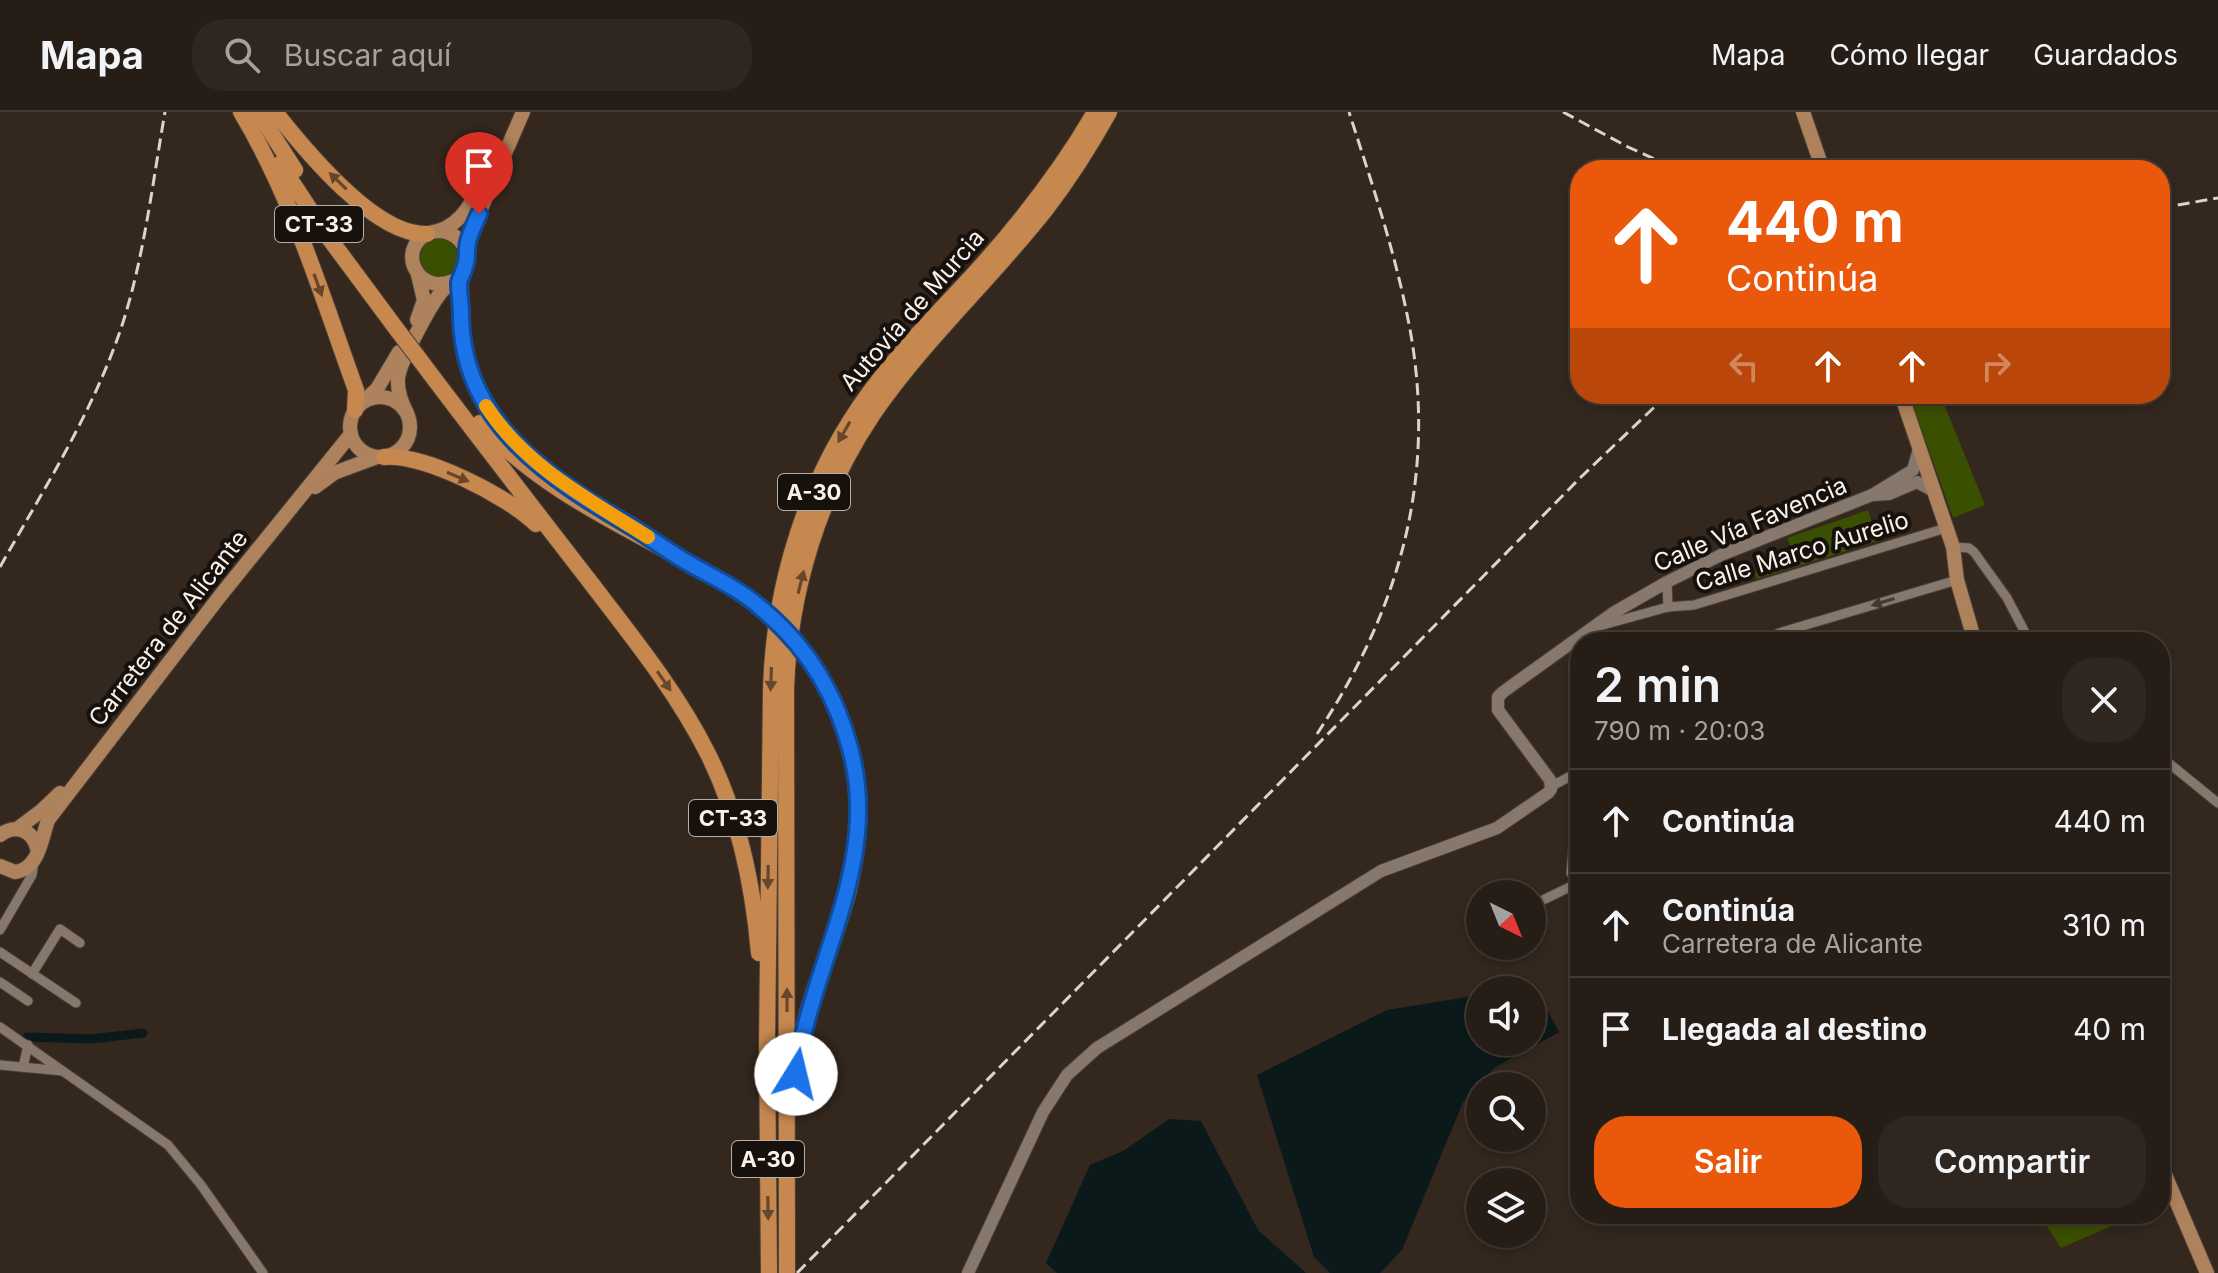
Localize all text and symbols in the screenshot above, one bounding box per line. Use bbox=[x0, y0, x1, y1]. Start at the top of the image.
search box bbox=[192, 19, 752, 91]
text: Mapa bbox=[40, 32, 144, 78]
icon: search bbox=[220, 33, 264, 77]
text: Buscar aquí bbox=[284, 37, 451, 73]
text: Mapa bbox=[1711, 38, 1785, 72]
text: Cómo llegar bbox=[1829, 38, 1989, 72]
text: Guardados bbox=[2033, 38, 2178, 72]
pin bbox=[445, 132, 513, 214]
icon: arrive bbox=[457, 144, 501, 188]
one-way arrow bbox=[329, 172, 348, 191]
text: 440 m bbox=[1726, 188, 1904, 256]
icon: ahead bbox=[1594, 192, 1698, 296]
road number: CT-33 bbox=[275, 206, 363, 242]
street label: Autovía de Murcia bbox=[834, 223, 990, 397]
text: Continúa bbox=[1726, 256, 1878, 300]
one-way arrow bbox=[312, 274, 325, 298]
icon: left bbox=[1722, 344, 1766, 388]
icon: ahead bbox=[1806, 344, 1850, 388]
icon: ahead bbox=[1890, 344, 1934, 388]
icon: right bbox=[1974, 344, 2018, 388]
one-way arrow bbox=[837, 421, 851, 443]
street label: Calle Vía Favencia bbox=[1649, 470, 1851, 578]
one-way arrow bbox=[446, 471, 469, 484]
road number: A-30 bbox=[778, 474, 850, 510]
street label: Calle Marco Aurelio bbox=[1692, 505, 1912, 597]
street label: Carretera de Alicante bbox=[82, 524, 254, 732]
one-way arrow bbox=[795, 570, 807, 595]
one-way arrow bbox=[1870, 596, 1894, 609]
text: 2 min bbox=[1594, 655, 1721, 714]
button: close bbox=[2062, 658, 2146, 742]
one-way arrow bbox=[764, 667, 777, 692]
one-way arrow bbox=[656, 671, 671, 692]
text: 790 m · 20:03 bbox=[1594, 715, 1765, 746]
icon: ahead bbox=[1594, 799, 1638, 843]
road number: CT-33 bbox=[689, 800, 777, 836]
text: Continúa bbox=[1662, 803, 1795, 839]
text: 440 m bbox=[2054, 803, 2146, 839]
one-way arrow bbox=[762, 865, 775, 890]
north arrow bbox=[1466, 880, 1546, 960]
map controls bbox=[1466, 880, 1546, 1248]
text: Continúa bbox=[1662, 892, 1795, 928]
icon: ahead bbox=[1594, 903, 1638, 947]
text: 310 m bbox=[2062, 907, 2146, 943]
text: Carretera de Alicante bbox=[1662, 928, 1923, 959]
button: sound bbox=[1466, 976, 1546, 1056]
one-way arrow bbox=[781, 987, 793, 1012]
icon: arrive bbox=[1594, 1007, 1638, 1051]
text: Llegada al destino bbox=[1662, 1011, 1927, 1047]
text: 40 m bbox=[2073, 1011, 2146, 1047]
position arrow bbox=[754, 1032, 838, 1116]
button: search bbox=[1466, 1072, 1546, 1152]
button: Salir bbox=[1594, 1116, 1862, 1208]
button: Compartir bbox=[1878, 1116, 2146, 1208]
road number: A-30 bbox=[732, 1141, 804, 1177]
button: layers bbox=[1466, 1168, 1546, 1248]
one-way arrow bbox=[762, 1195, 775, 1221]

